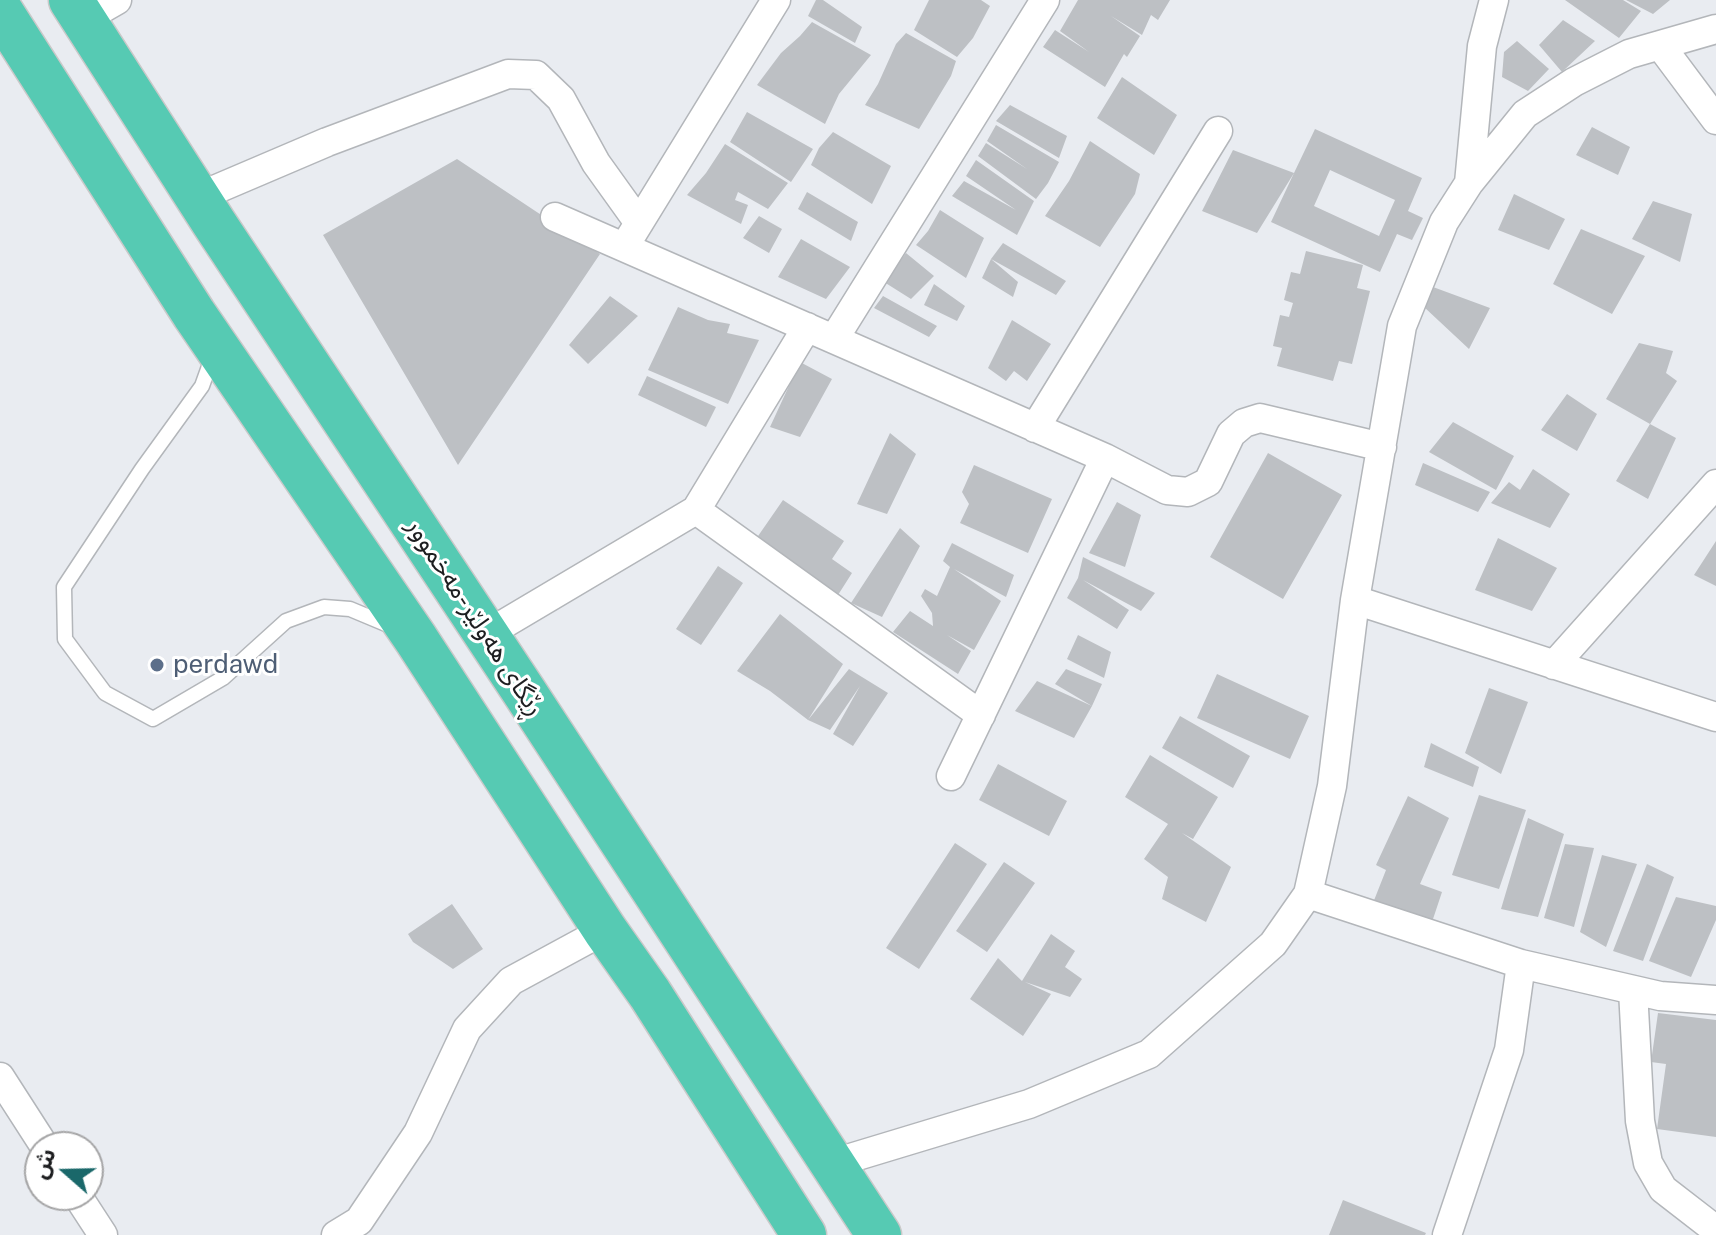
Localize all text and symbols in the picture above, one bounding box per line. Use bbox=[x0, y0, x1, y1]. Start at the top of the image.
street label: ڕێگای هەولێر-مەخموور bbox=[400, 512, 550, 722]
place label: perdawd bbox=[173, 649, 278, 681]
marker: perdawd bbox=[148, 656, 166, 674]
north arrow bbox=[24, 1131, 104, 1211]
text: ش bbox=[26, 1145, 61, 1182]

